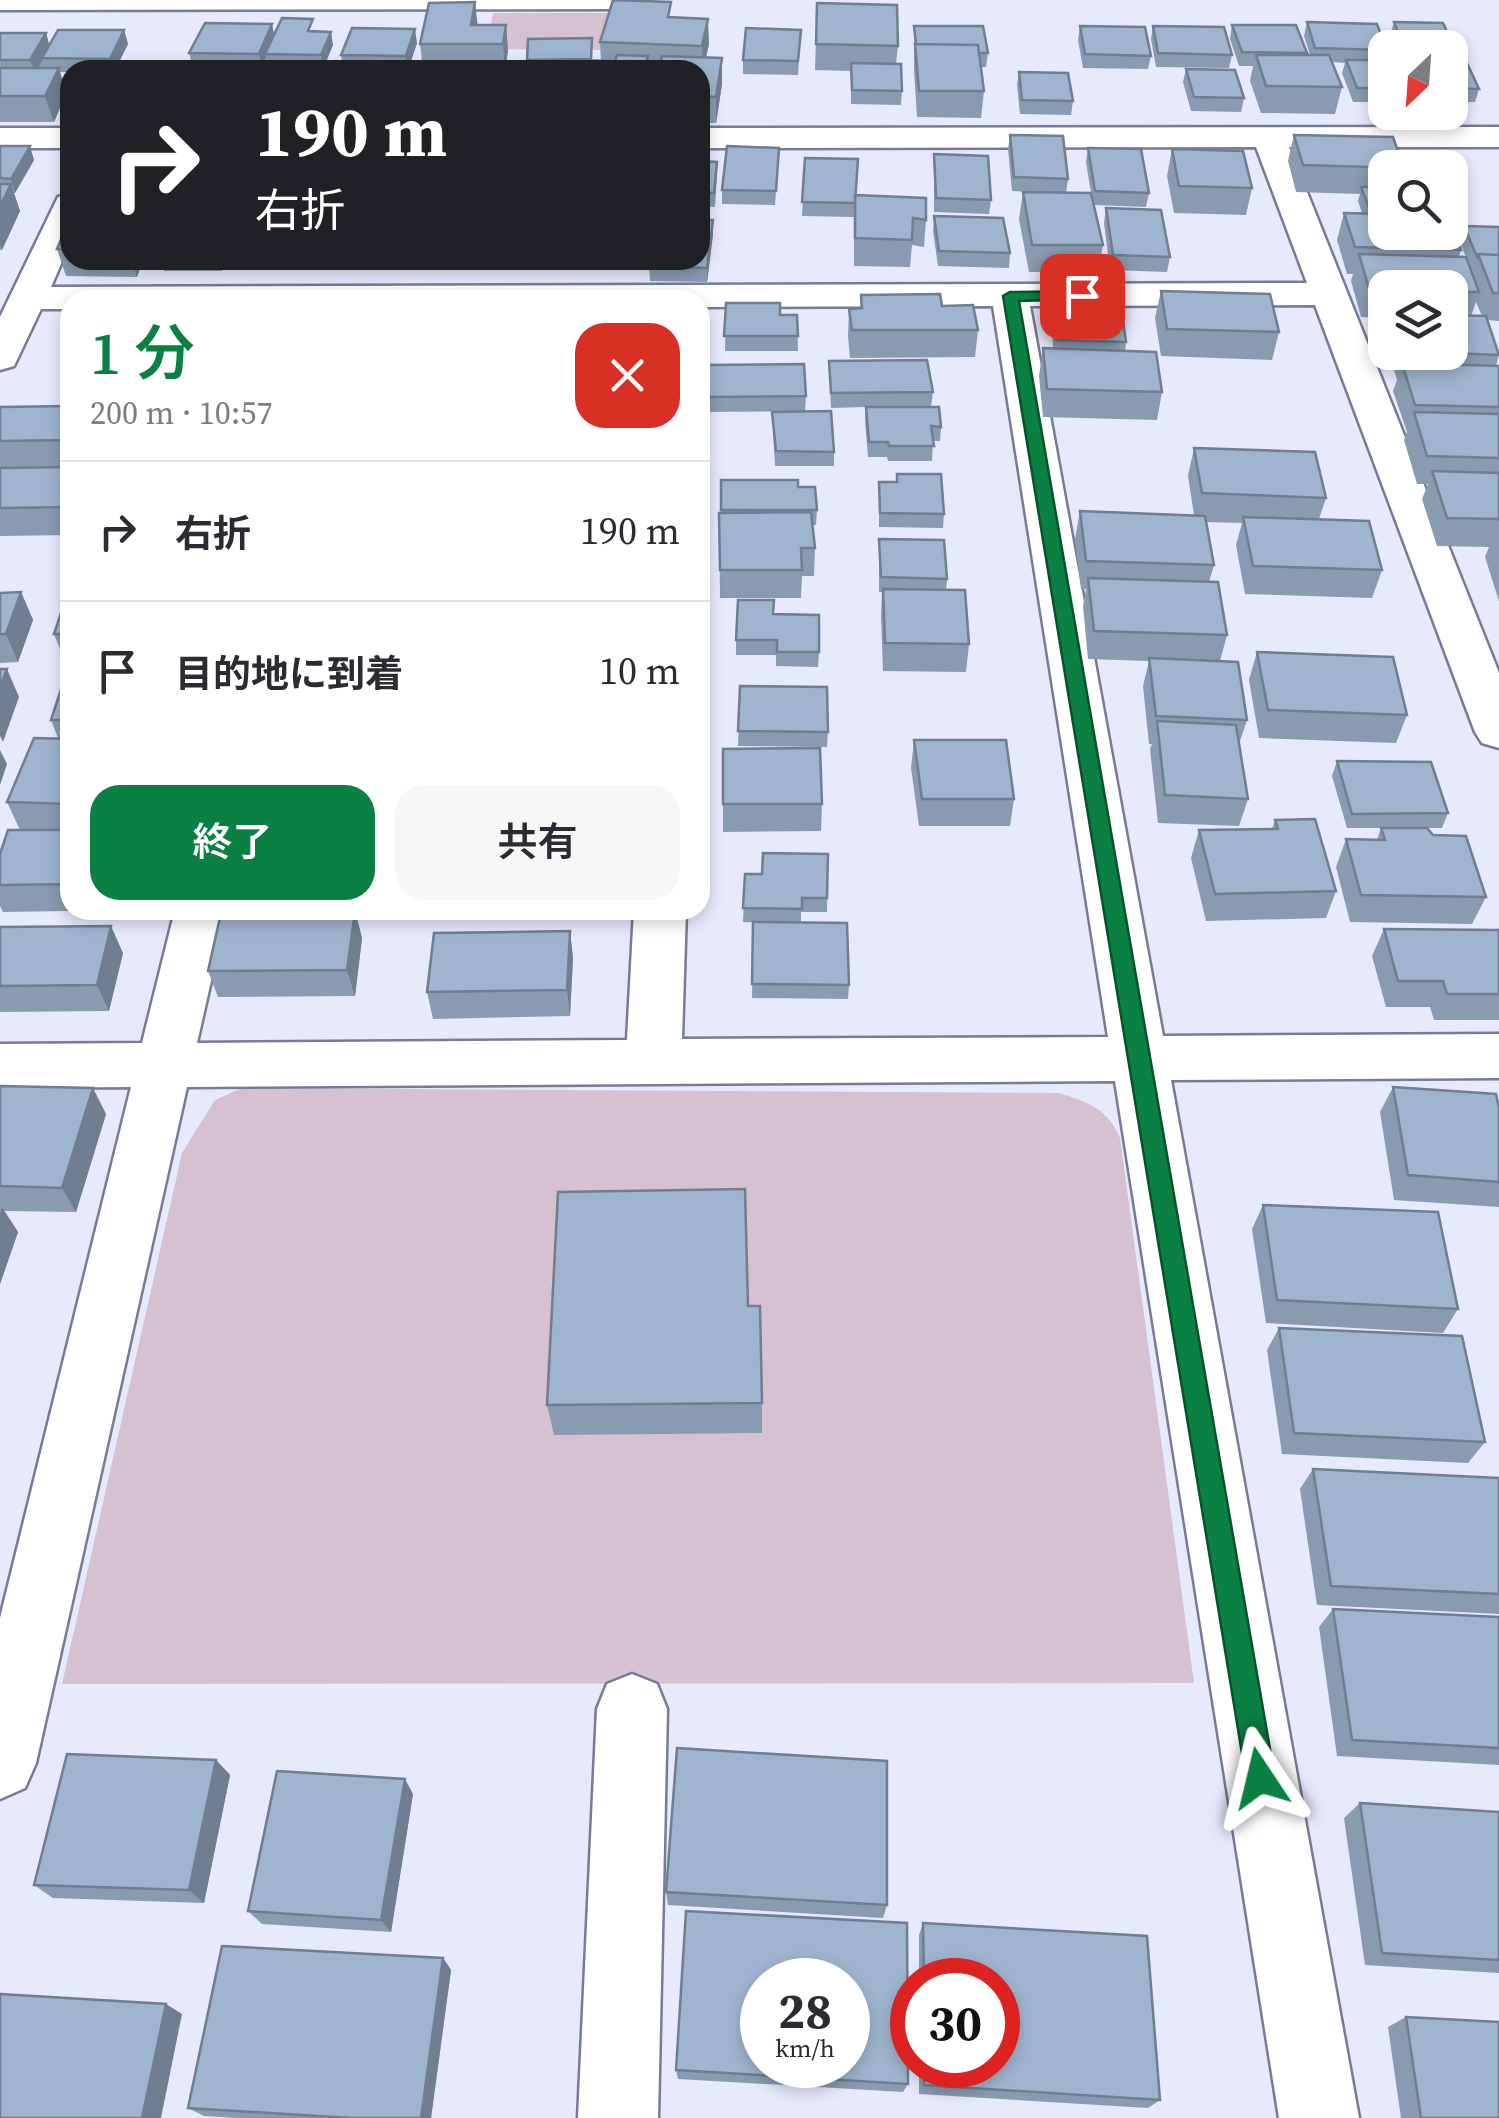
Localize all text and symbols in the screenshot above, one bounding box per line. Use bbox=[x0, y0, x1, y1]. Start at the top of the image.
north arrow bbox=[1368, 30, 1468, 130]
map controls bbox=[1368, 30, 1468, 370]
text: 190 m bbox=[255, 83, 447, 179]
icon: right bbox=[90, 100, 220, 230]
button: search bbox=[1368, 150, 1468, 250]
text: 右折 bbox=[255, 179, 345, 241]
pin bbox=[1040, 254, 1125, 339]
icon: arrive bbox=[1055, 269, 1110, 324]
button: layers bbox=[1368, 270, 1468, 370]
text: 1 分 bbox=[90, 312, 195, 394]
button: close bbox=[575, 323, 680, 428]
text: 200 m · 10:57 bbox=[90, 391, 272, 435]
icon: right bbox=[90, 504, 145, 559]
text: 190 m bbox=[580, 505, 680, 557]
text: 右折 bbox=[175, 508, 251, 560]
icon: arrive bbox=[90, 644, 145, 699]
text: 10 m bbox=[599, 645, 680, 697]
text: 目的地に到着 bbox=[175, 648, 403, 700]
button: 終了 bbox=[90, 785, 375, 900]
button: 共有 bbox=[395, 785, 680, 900]
position arrow bbox=[1208, 1726, 1312, 1830]
speed limit sign: 30 bbox=[890, 1958, 1020, 2088]
text: 28 bbox=[778, 1976, 832, 2045]
text: km/h bbox=[775, 2031, 835, 2065]

